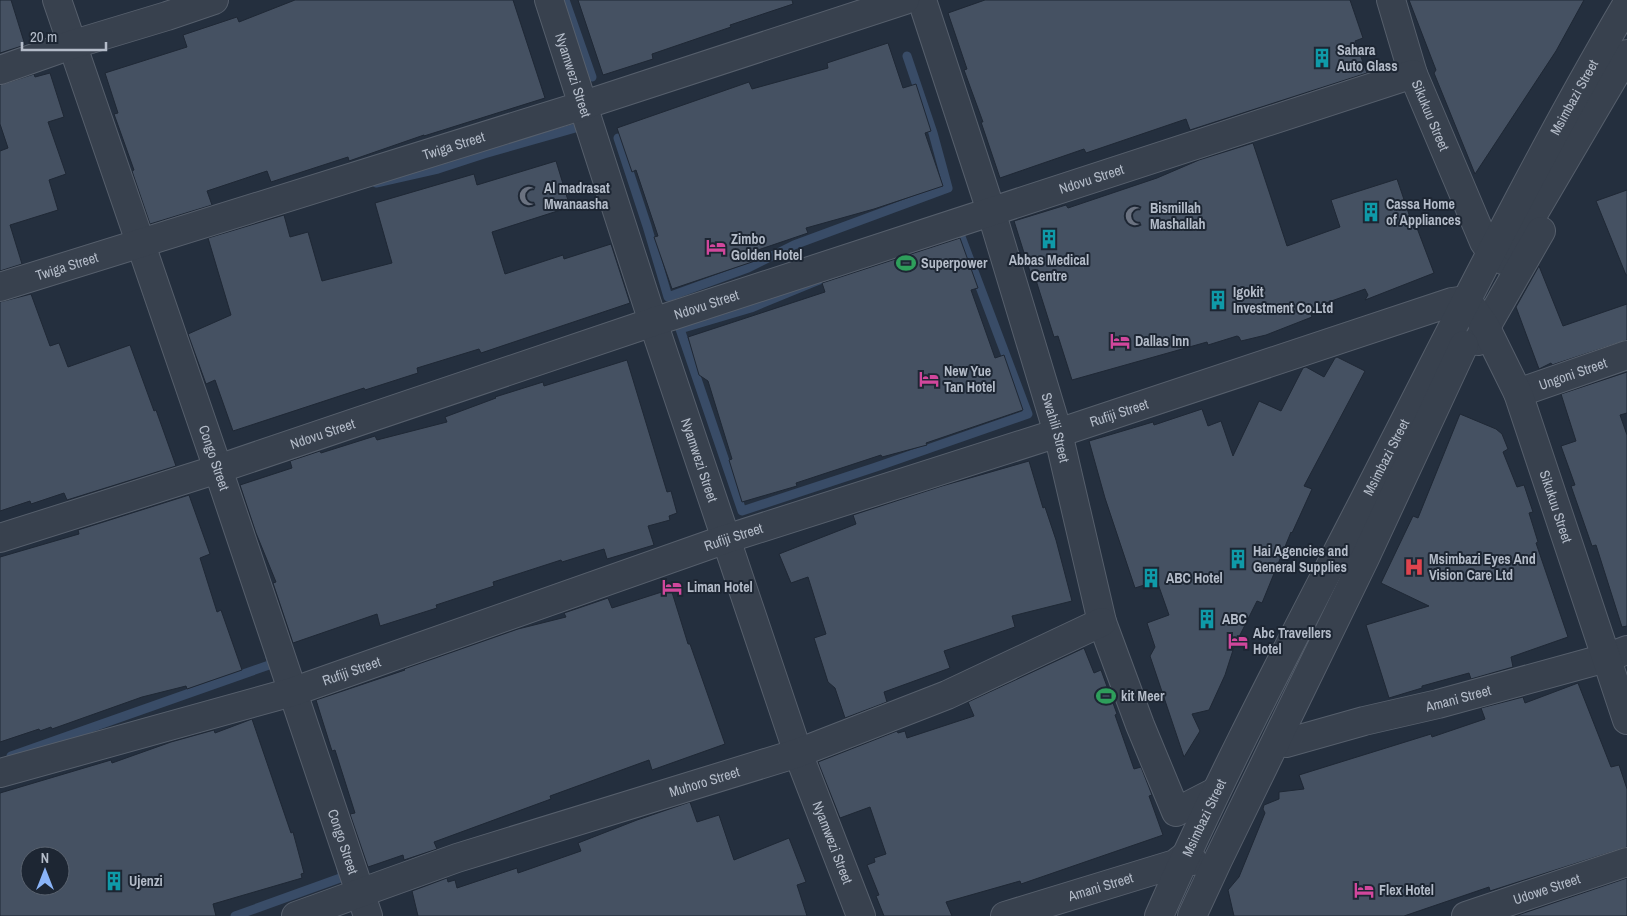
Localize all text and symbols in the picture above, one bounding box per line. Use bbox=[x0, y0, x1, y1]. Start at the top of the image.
scale bar bbox=[22, 20, 106, 52]
text: 20 m bbox=[30, 26, 57, 47]
street label: Nyamwezi Street bbox=[551, 31, 595, 120]
place label: Sahara Auto Glass bbox=[1337, 41, 1398, 75]
building icon: Sahara Auto Glass bbox=[1311, 47, 1333, 69]
street label: Msimbazi Street bbox=[1546, 56, 1602, 138]
street label: Sikukuu Street bbox=[1407, 77, 1453, 154]
street label: Twiga Street bbox=[420, 127, 487, 164]
street label: Ndovu Street bbox=[1057, 160, 1126, 198]
place label: Al madrasat Mwanaasha bbox=[544, 179, 610, 213]
mosque icon: Al madrasat Mwanaasha bbox=[518, 185, 540, 207]
place label: Cassa Home of Appliances bbox=[1386, 195, 1461, 229]
place label: Bismillah Mashallah bbox=[1150, 199, 1206, 233]
building icon: Cassa Home of Appliances bbox=[1360, 201, 1382, 223]
mosque icon: Bismillah Mashallah bbox=[1124, 205, 1146, 227]
building icon: Abbas Medical Centre bbox=[1038, 228, 1060, 250]
place label: Zimbo Golden Hotel bbox=[731, 230, 802, 264]
hotel icon: Zimbo Golden Hotel bbox=[705, 236, 727, 258]
street label: Twiga Street bbox=[33, 248, 100, 284]
place label: Abbas Medical Centre bbox=[1009, 251, 1089, 285]
sports icon: Superpower bbox=[895, 252, 917, 274]
place label: Superpower bbox=[921, 254, 988, 272]
place label: Igokit Investment Co.Ltd bbox=[1233, 283, 1333, 317]
street label: Ndovu Street bbox=[672, 286, 741, 324]
building icon: Igokit Investment Co.Ltd bbox=[1207, 289, 1229, 311]
hotel icon: Dallas Inn bbox=[1109, 330, 1131, 352]
place label: Dallas Inn bbox=[1135, 332, 1189, 350]
street label: Ungoni Street bbox=[1536, 354, 1609, 394]
place label: New Yue Tan Hotel bbox=[944, 362, 995, 396]
hotel icon: New Yue Tan Hotel bbox=[918, 368, 940, 390]
street label: Swahili Street bbox=[1037, 390, 1074, 464]
street label: Rufiji Street bbox=[1087, 395, 1151, 431]
street label: Ndovu Street bbox=[288, 414, 357, 453]
street label: Nyamwezi Street bbox=[677, 416, 722, 504]
street label: Msimbazi Street bbox=[1359, 416, 1413, 499]
street label: Congo Street bbox=[195, 423, 234, 493]
street label: Sikukuu Street bbox=[1535, 468, 1576, 545]
street label: Rufiji Street bbox=[702, 519, 765, 555]
place label: Hai Agencies and General Supplies bbox=[1253, 542, 1348, 576]
building icon: Hai Agencies and General Supplies bbox=[1227, 548, 1249, 570]
place label: Msimbazi Eyes And Vision Care Ltd bbox=[1429, 550, 1536, 584]
hospital icon: Msimbazi Eyes And Vision Care Ltd bbox=[1403, 556, 1425, 578]
building icon: ABC Hotel bbox=[1140, 567, 1162, 589]
place label: ABC Hotel bbox=[1166, 569, 1223, 587]
hotel icon: Liman Hotel bbox=[661, 576, 683, 598]
place label: Liman Hotel bbox=[687, 578, 753, 596]
building icon: ABC bbox=[1196, 608, 1218, 630]
place label: ABC bbox=[1222, 610, 1247, 628]
place label: Abc Travellers Hotel bbox=[1253, 624, 1332, 658]
hotel icon: Abc Travellers Hotel bbox=[1227, 630, 1249, 652]
street label: Rufiji Street bbox=[320, 652, 383, 690]
street label: Amani Street bbox=[1423, 681, 1493, 716]
sports icon: kit Meer bbox=[1095, 685, 1117, 707]
place label: kit Meer bbox=[1121, 687, 1165, 705]
street label: Muhoro Street bbox=[667, 762, 742, 801]
street label: Msimbazi Street bbox=[1178, 776, 1230, 859]
street label: Nyamwezi Street bbox=[808, 798, 857, 887]
street label: Congo Street bbox=[324, 807, 362, 877]
north arrow bbox=[20, 846, 70, 896]
text: N bbox=[41, 849, 49, 867]
street label: Amani Street bbox=[1065, 868, 1135, 905]
street label: Udowe Street bbox=[1511, 869, 1582, 909]
building icon: Ujenzi bbox=[103, 870, 125, 892]
place label: Ujenzi bbox=[129, 872, 163, 890]
hotel icon: Flex Hotel bbox=[1353, 879, 1375, 901]
place label: Flex Hotel bbox=[1379, 881, 1434, 899]

